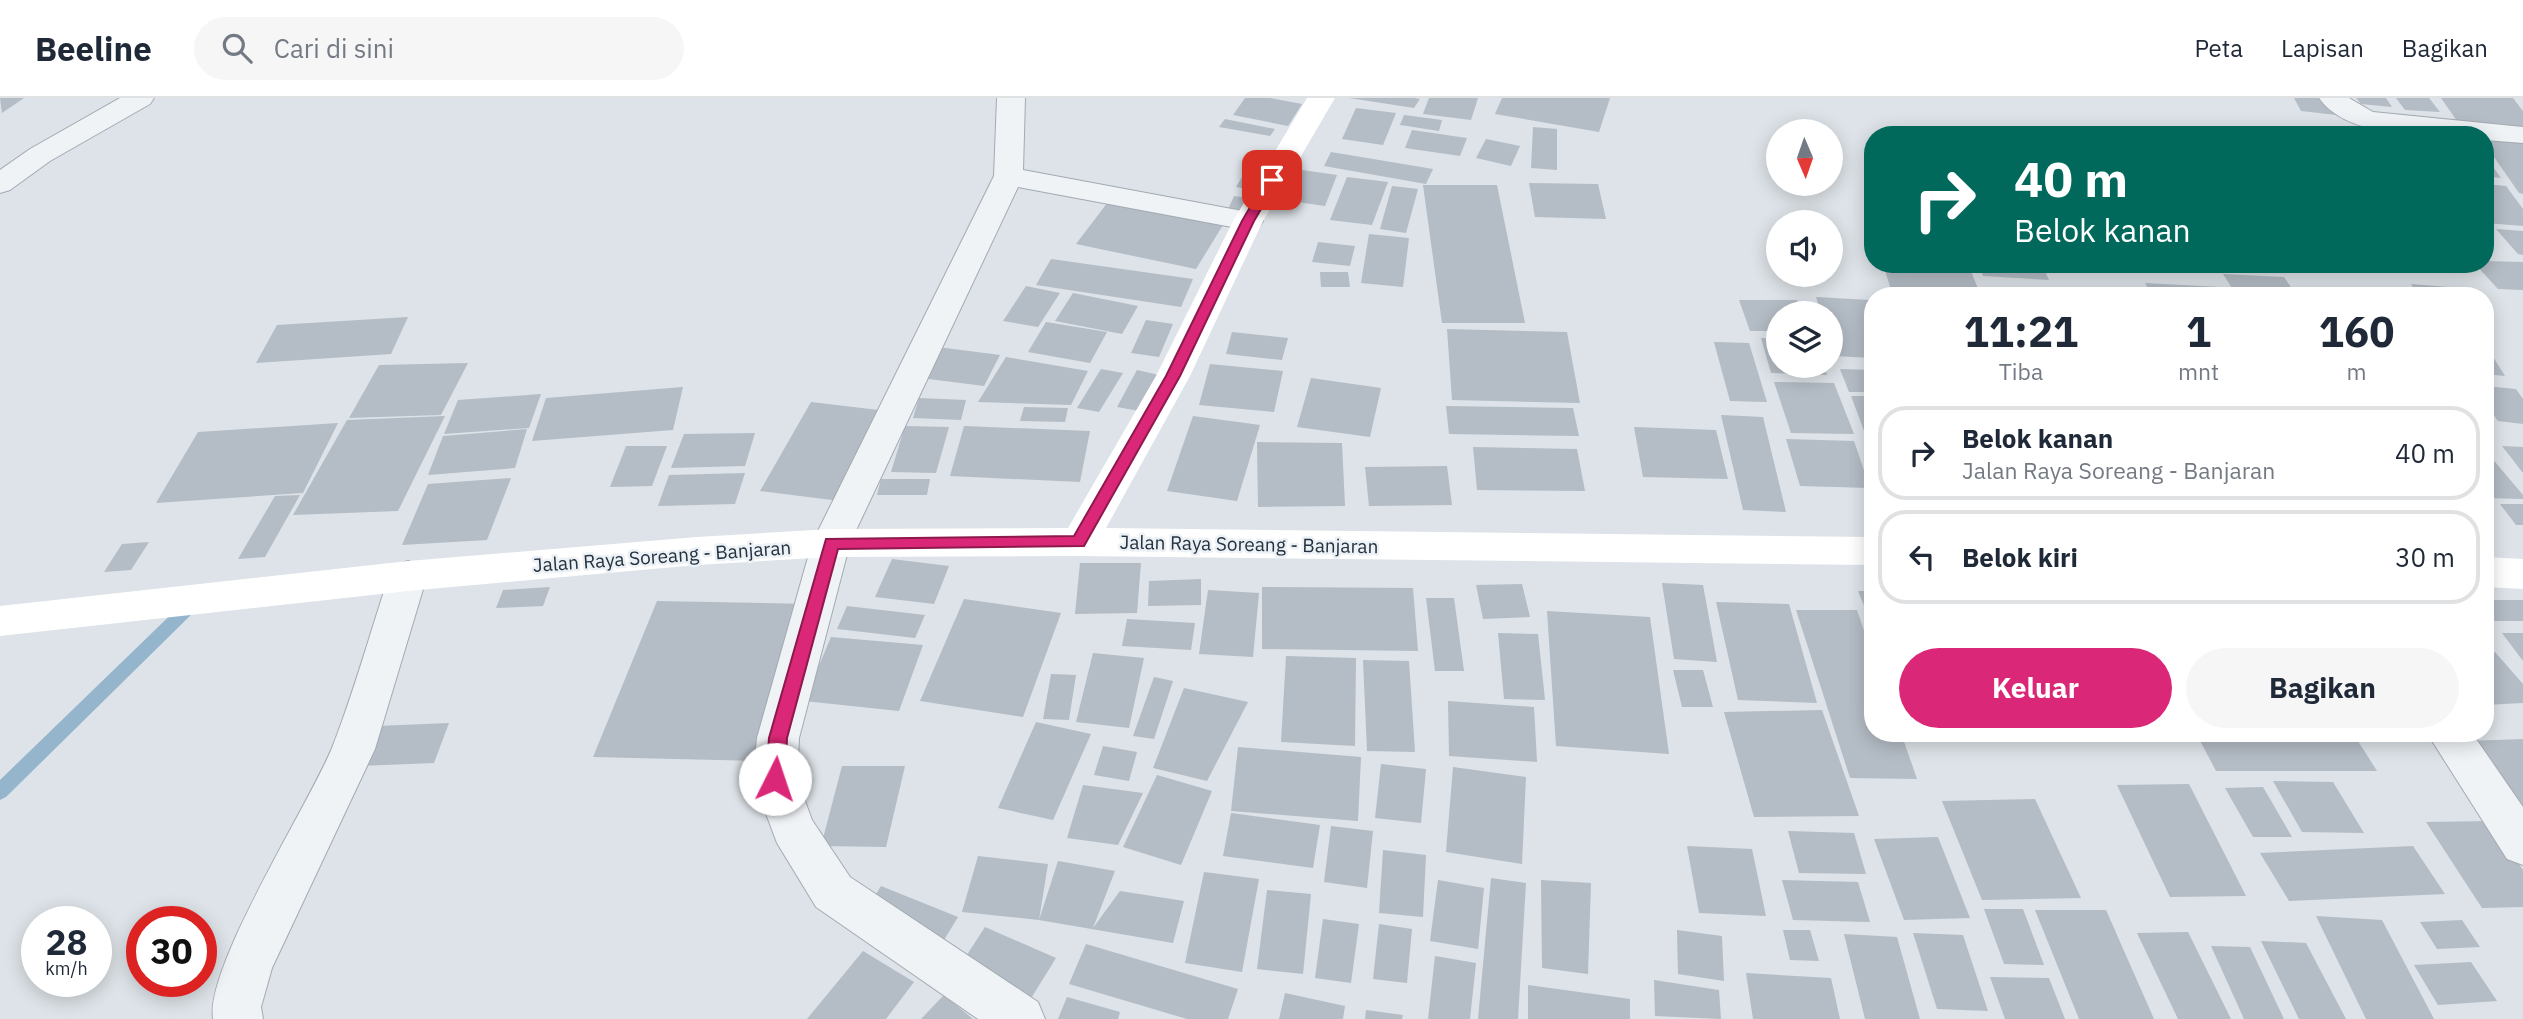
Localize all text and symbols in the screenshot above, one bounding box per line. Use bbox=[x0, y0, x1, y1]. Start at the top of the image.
search box bbox=[194, 17, 684, 80]
text: Beeline bbox=[35, 27, 152, 70]
icon: search bbox=[218, 29, 256, 67]
text: Cari di sini bbox=[274, 31, 394, 65]
text: Peta bbox=[2195, 32, 2243, 64]
text: Lapisan bbox=[2281, 32, 2364, 64]
text: Bagikan bbox=[2402, 32, 2488, 64]
north arrow bbox=[1766, 119, 1843, 196]
map controls bbox=[1766, 119, 1843, 378]
text: 40 m bbox=[2014, 147, 2128, 210]
pin bbox=[1242, 150, 1302, 210]
icon: right bbox=[1899, 154, 1990, 245]
icon: arrive bbox=[1253, 161, 1291, 199]
text: Belok kanan bbox=[2014, 209, 2191, 251]
button: sound bbox=[1766, 210, 1843, 287]
button: layers bbox=[1766, 301, 1843, 378]
text: 11:21 bbox=[1964, 304, 2078, 359]
text: 1 bbox=[2186, 304, 2211, 359]
text: 160 bbox=[2319, 304, 2394, 359]
text: Tiba bbox=[1999, 356, 2043, 386]
text: mnt bbox=[2178, 356, 2219, 386]
text: m bbox=[2347, 356, 2367, 386]
text: Belok kanan bbox=[1962, 421, 2113, 455]
icon: right bbox=[1903, 434, 1941, 472]
text: 40 m bbox=[2395, 436, 2455, 470]
text: Jalan Raya Soreang - Banjaran bbox=[1962, 455, 2275, 485]
street label: Jalan Raya Soreang - Banjaran bbox=[1119, 530, 1379, 558]
street label: Jalan Raya Soreang - Banjaran bbox=[532, 535, 792, 577]
icon: left bbox=[1903, 538, 1941, 576]
text: Belok kiri bbox=[1962, 540, 2078, 574]
text: 30 m bbox=[2395, 540, 2455, 574]
button: Keluar bbox=[1899, 648, 2172, 728]
button: Bagikan bbox=[2186, 648, 2459, 728]
position arrow bbox=[738, 742, 812, 816]
speed limit sign: 30 bbox=[126, 906, 217, 997]
text: 28 bbox=[45, 919, 88, 965]
text: km/h bbox=[45, 957, 88, 980]

